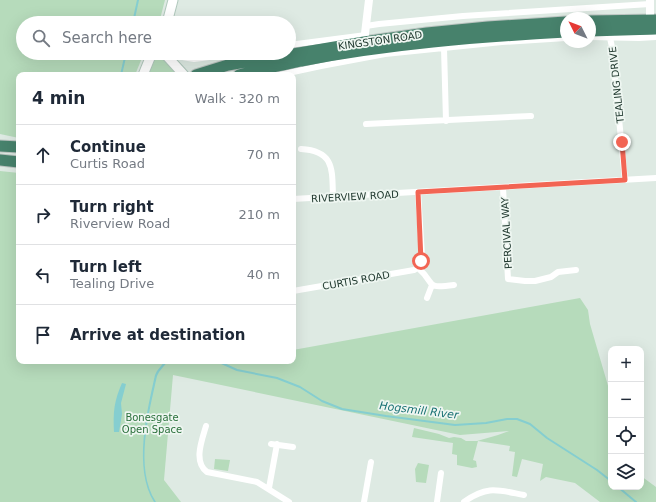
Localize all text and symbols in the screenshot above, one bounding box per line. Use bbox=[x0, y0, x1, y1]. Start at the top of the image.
north arrow bbox=[560, 12, 596, 48]
search box bbox=[16, 16, 296, 60]
icon: search bbox=[30, 27, 52, 49]
text: Search here bbox=[62, 29, 152, 47]
street label: KINGSTON ROAD bbox=[337, 29, 423, 52]
street label: TEALING DRIVE bbox=[607, 46, 626, 125]
text: 4 min bbox=[32, 88, 85, 108]
text: Walk · 320 m bbox=[195, 91, 280, 106]
route end bbox=[613, 133, 631, 151]
text: Continue bbox=[70, 138, 146, 156]
icon: ahead bbox=[32, 144, 54, 166]
text: 70 m bbox=[247, 147, 280, 162]
text: Curtis Road bbox=[70, 156, 145, 171]
street label: RIVERVIEW ROAD bbox=[311, 189, 399, 204]
street label: PERCIVAL WAY bbox=[499, 196, 514, 269]
text: Turn right bbox=[70, 198, 154, 216]
icon: right bbox=[32, 204, 54, 226]
text: 210 m bbox=[238, 207, 280, 222]
text: Riverview Road bbox=[70, 216, 170, 231]
route start bbox=[412, 252, 430, 270]
text: Turn left bbox=[70, 258, 142, 276]
icon: left bbox=[32, 264, 54, 286]
text: 40 m bbox=[247, 267, 280, 282]
street label: CURTIS ROAD bbox=[322, 269, 391, 292]
text: Tealing Drive bbox=[70, 276, 154, 291]
icon: arrive bbox=[32, 324, 54, 346]
text: Arrive at destination bbox=[70, 326, 245, 344]
map controls bbox=[608, 346, 644, 490]
button: + bbox=[608, 346, 644, 382]
button: − bbox=[608, 382, 644, 418]
water label: Hogsmill River bbox=[379, 399, 461, 422]
park label: Bonesgate Open Space bbox=[122, 412, 182, 435]
button: locate bbox=[608, 418, 644, 454]
button: layers bbox=[608, 454, 644, 490]

